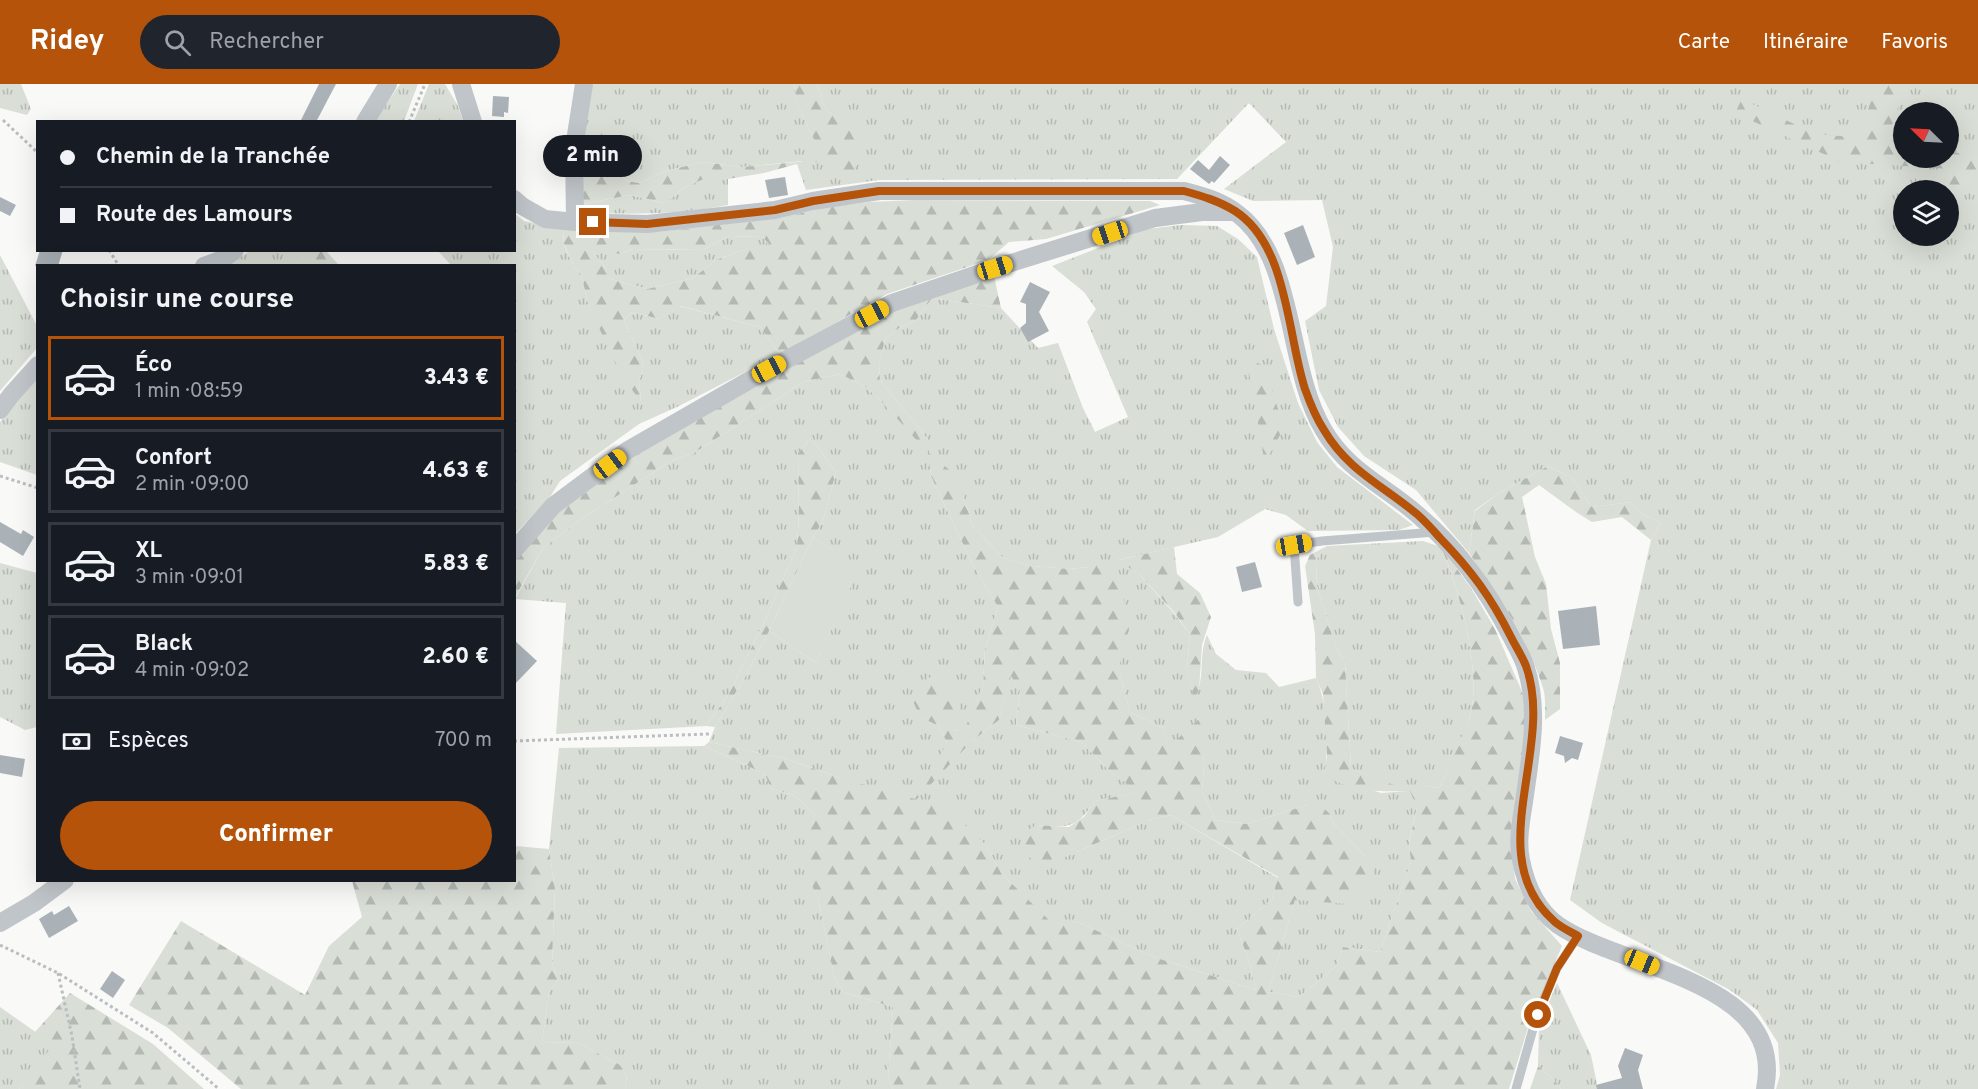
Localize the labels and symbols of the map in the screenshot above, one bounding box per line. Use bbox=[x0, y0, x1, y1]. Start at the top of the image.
north arrow bbox=[1893, 102, 1959, 168]
callout: 2 min bbox=[544, 135, 642, 177]
route end bbox=[579, 208, 606, 235]
car bbox=[1090, 219, 1130, 247]
car bbox=[975, 254, 1015, 282]
car bbox=[852, 298, 892, 330]
car bbox=[749, 353, 789, 385]
car bbox=[590, 446, 630, 482]
car bbox=[1275, 533, 1313, 557]
car bbox=[1622, 947, 1662, 977]
route start bbox=[1524, 1001, 1551, 1028]

